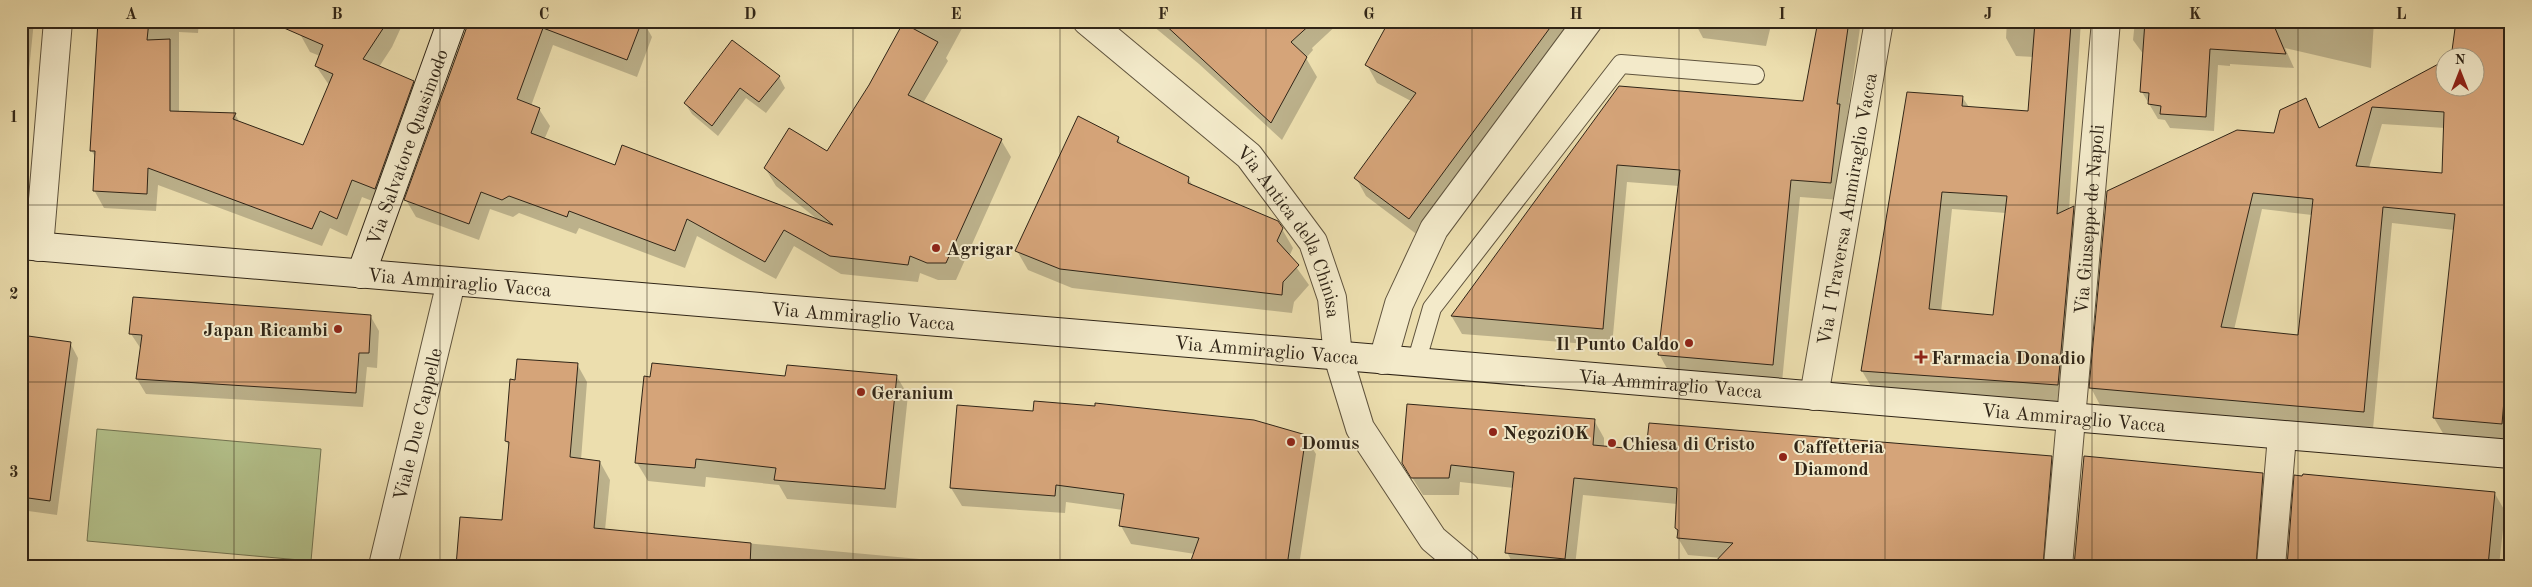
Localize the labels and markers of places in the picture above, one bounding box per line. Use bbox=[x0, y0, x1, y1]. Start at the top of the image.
place label: Agrigar bbox=[946, 241, 1013, 260]
marker: Agrigar bbox=[930, 242, 942, 254]
place label: Japan Ricambi bbox=[203, 322, 328, 341]
marker: Japan Ricambi bbox=[332, 323, 344, 335]
place label: Il Punto Caldo bbox=[1555, 336, 1679, 355]
marker: Il Punto Caldo bbox=[1683, 337, 1695, 349]
place label: Farmacia Donadio bbox=[1931, 350, 2086, 369]
marker: Farmacia Donadio bbox=[1915, 351, 1927, 363]
place label: Geranium bbox=[871, 385, 953, 404]
marker: Geranium bbox=[855, 386, 867, 398]
place label: NegoziOK bbox=[1503, 425, 1589, 444]
marker: NegoziOK bbox=[1487, 426, 1499, 438]
place label: Domus bbox=[1301, 435, 1359, 454]
marker: Domus bbox=[1285, 436, 1297, 448]
place label: Chiesa di Cristo bbox=[1622, 436, 1755, 455]
marker: Chiesa di Cristo bbox=[1606, 437, 1618, 449]
place label: Caffetteria Diamond bbox=[1793, 439, 1884, 480]
marker: Caffetteria Diamond bbox=[1777, 451, 1789, 463]

